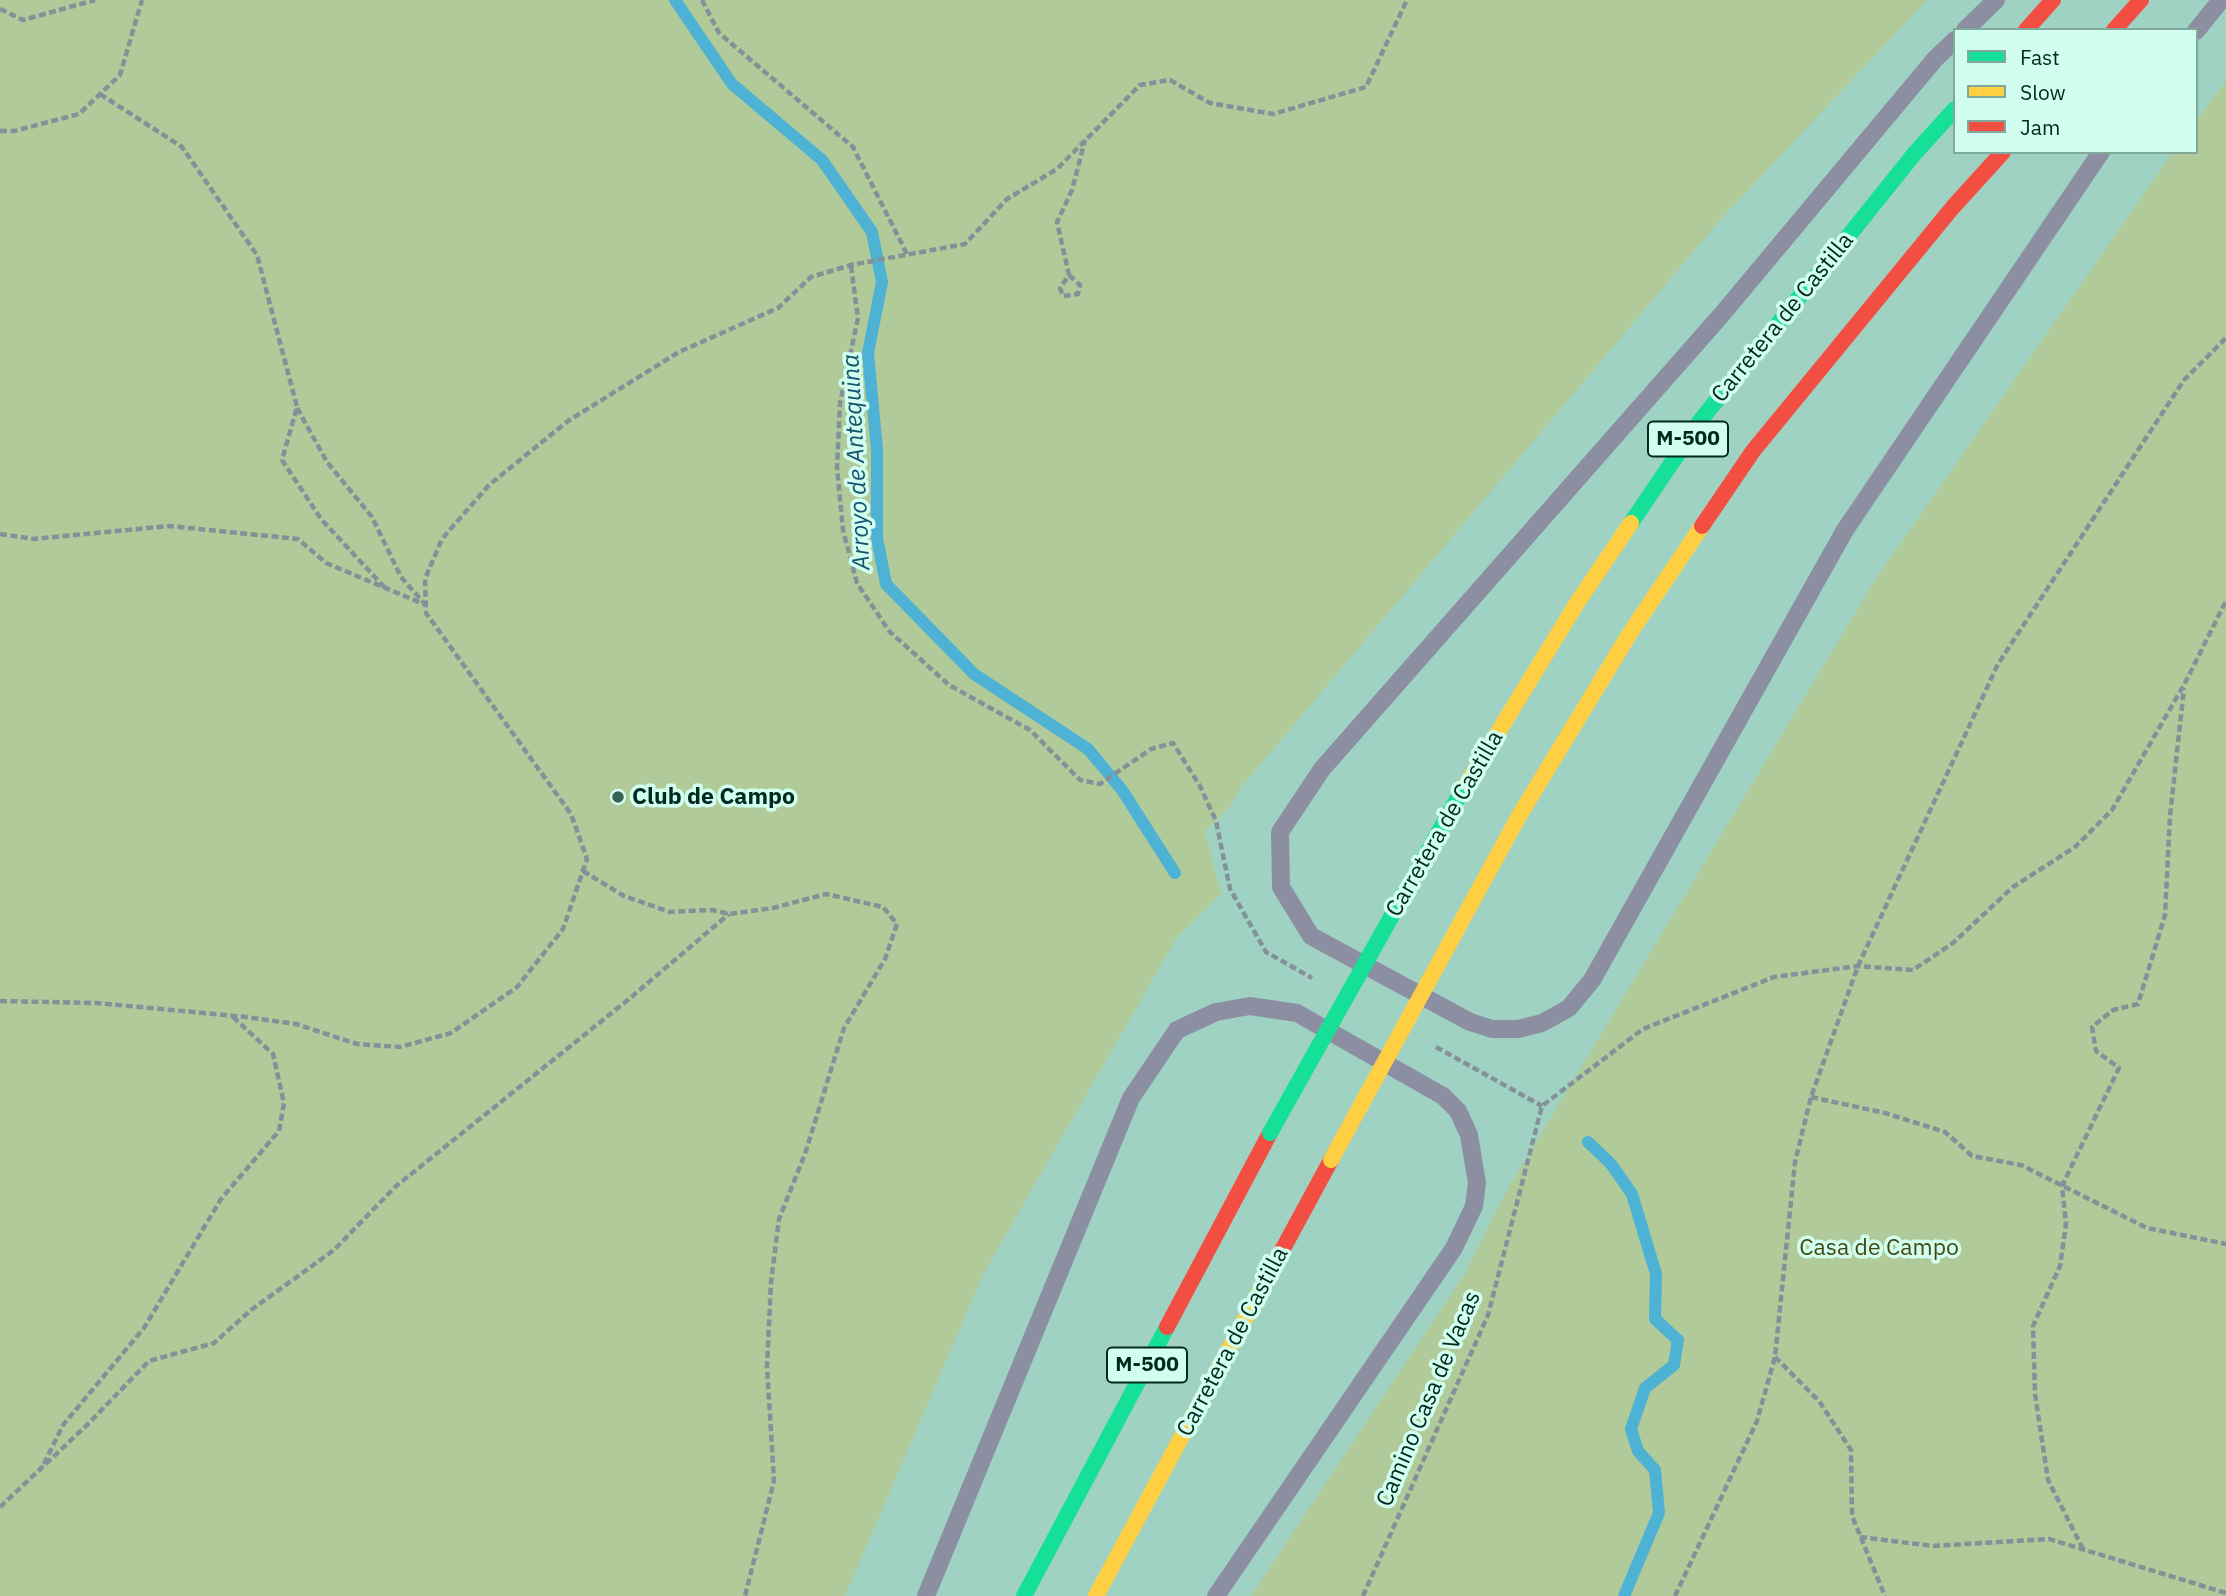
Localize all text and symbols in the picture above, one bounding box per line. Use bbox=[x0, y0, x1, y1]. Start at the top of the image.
legend bbox=[1953, 28, 2198, 154]
text: Fast bbox=[2020, 43, 2060, 71]
text: Slow bbox=[2020, 78, 2066, 106]
text: Jam bbox=[2020, 113, 2060, 141]
street label: Carretera de Castilla bbox=[1706, 228, 1860, 408]
water label: Arroyo de Antequina bbox=[837, 353, 877, 571]
road number: M-500 bbox=[1648, 422, 1728, 457]
street label: Carretera de Castilla bbox=[1381, 726, 1509, 922]
place label: Club de Campo bbox=[632, 783, 795, 811]
marker: Club de Campo bbox=[610, 789, 626, 805]
park label: Casa de Campo bbox=[1799, 1234, 1959, 1262]
street label: Carretera de Castilla bbox=[1171, 1243, 1295, 1441]
street label: Camino Casa de Vacas bbox=[1371, 1287, 1487, 1511]
road number: M-500 bbox=[1107, 1348, 1187, 1382]

